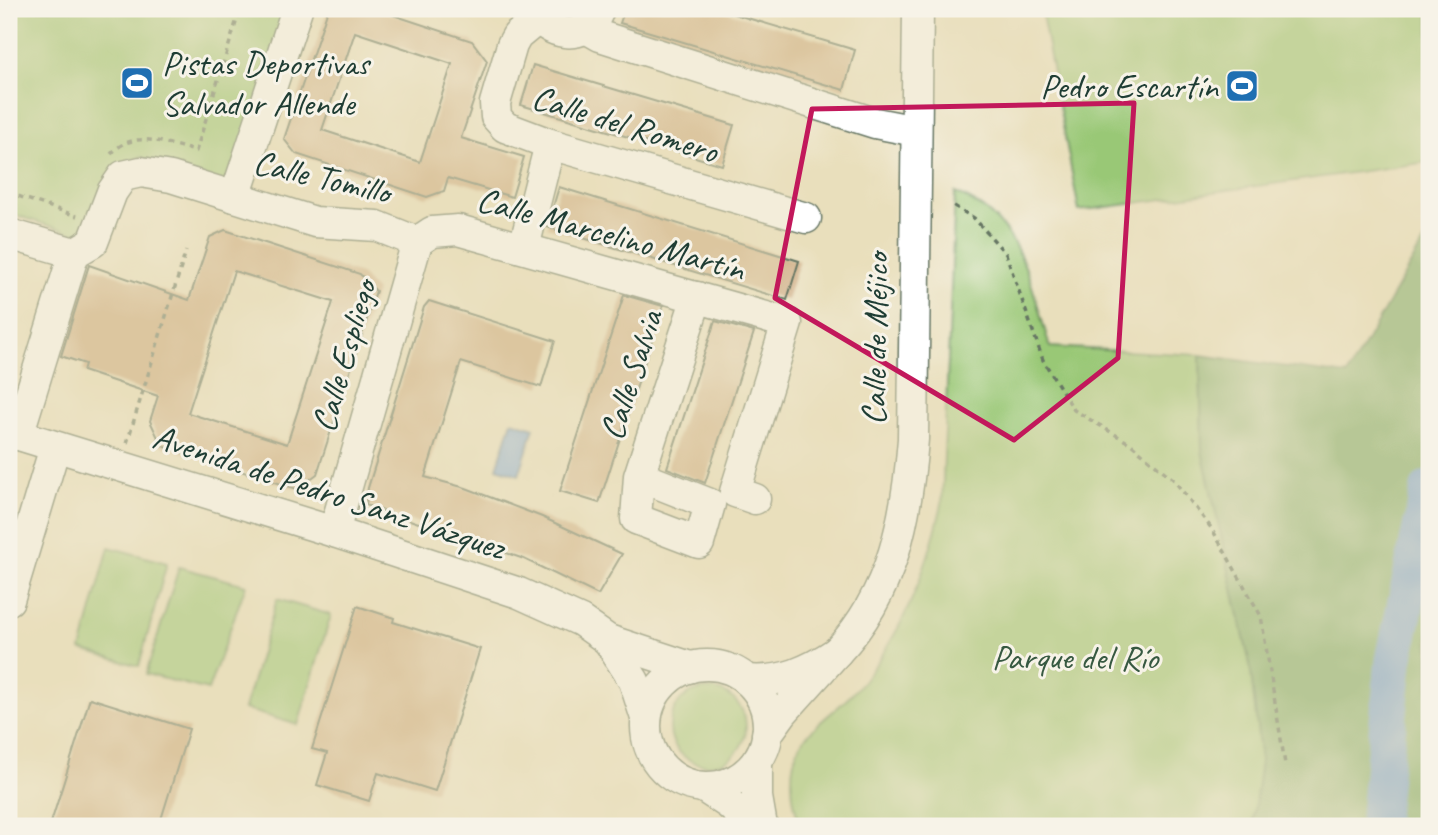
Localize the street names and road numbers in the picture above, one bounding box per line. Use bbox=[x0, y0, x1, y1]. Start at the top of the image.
street label: Calle del Romero bbox=[527, 74, 725, 174]
street label: Calle Tomillo bbox=[249, 139, 398, 215]
street label: Calle Marcelino Martín bbox=[472, 177, 751, 292]
street label: Calle de Méjico bbox=[851, 249, 899, 425]
street label: Calle Espliego bbox=[301, 271, 388, 437]
street label: Calle Salvia bbox=[589, 303, 674, 445]
street label: Avenida de Pedro Sanz Vázquez bbox=[147, 414, 512, 571]

